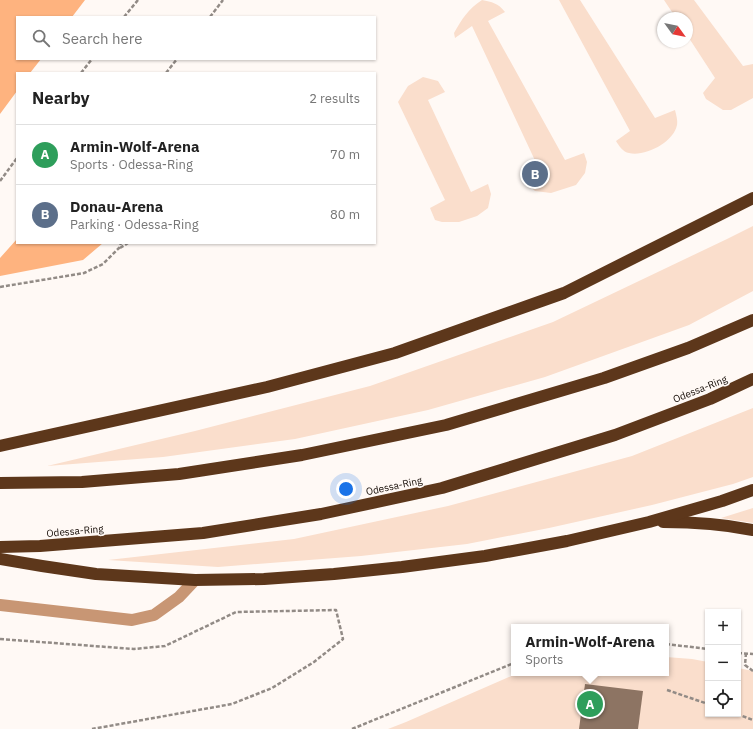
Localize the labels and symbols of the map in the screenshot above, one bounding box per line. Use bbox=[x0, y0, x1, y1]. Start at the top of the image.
north arrow bbox=[657, 12, 693, 48]
pin: B bbox=[522, 159, 548, 189]
street label: Odessa-Ring bbox=[671, 372, 730, 406]
street label: Odessa-Ring bbox=[365, 474, 424, 498]
your location bbox=[336, 479, 356, 499]
street label: Odessa-Ring bbox=[46, 522, 105, 540]
pin: A bbox=[577, 689, 603, 719]

